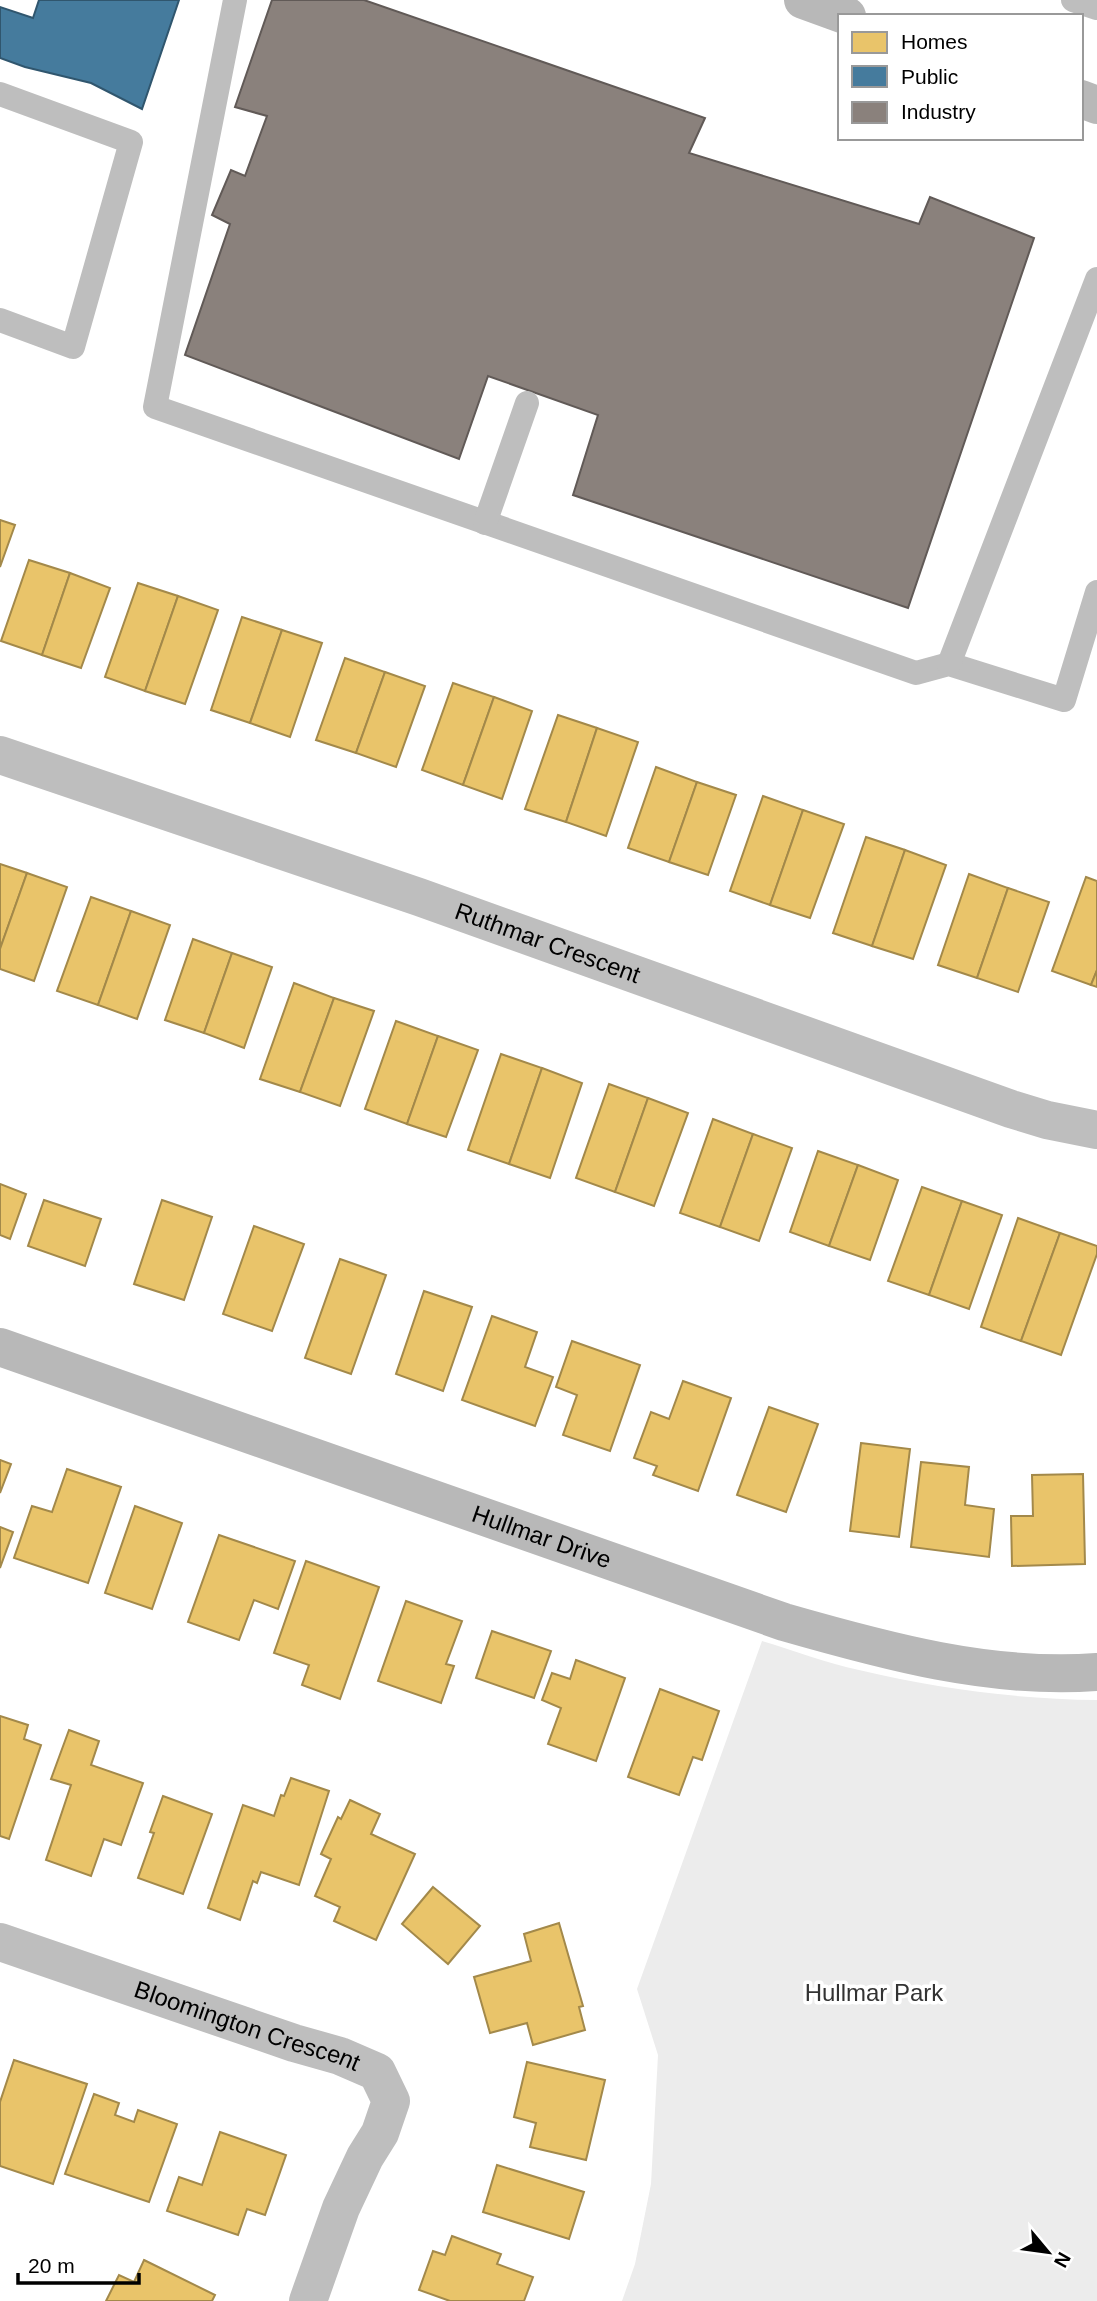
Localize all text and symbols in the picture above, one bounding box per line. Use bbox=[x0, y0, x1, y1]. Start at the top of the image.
legend bbox=[838, 14, 1083, 140]
text: Homes bbox=[901, 30, 968, 53]
text: Public bbox=[901, 65, 958, 88]
text: Industry bbox=[901, 100, 976, 123]
street label: Ruthmar Crescent bbox=[451, 897, 644, 988]
street label: Hullmar Drive bbox=[469, 1500, 615, 1573]
street label: Bloomington Crescent bbox=[131, 1975, 365, 2076]
park label: Hullmar Park bbox=[805, 1979, 944, 2006]
north arrow bbox=[1013, 2217, 1083, 2287]
scale bar bbox=[18, 2242, 138, 2286]
text: N bbox=[1050, 2249, 1075, 2271]
text: 20 m bbox=[28, 2254, 75, 2277]

